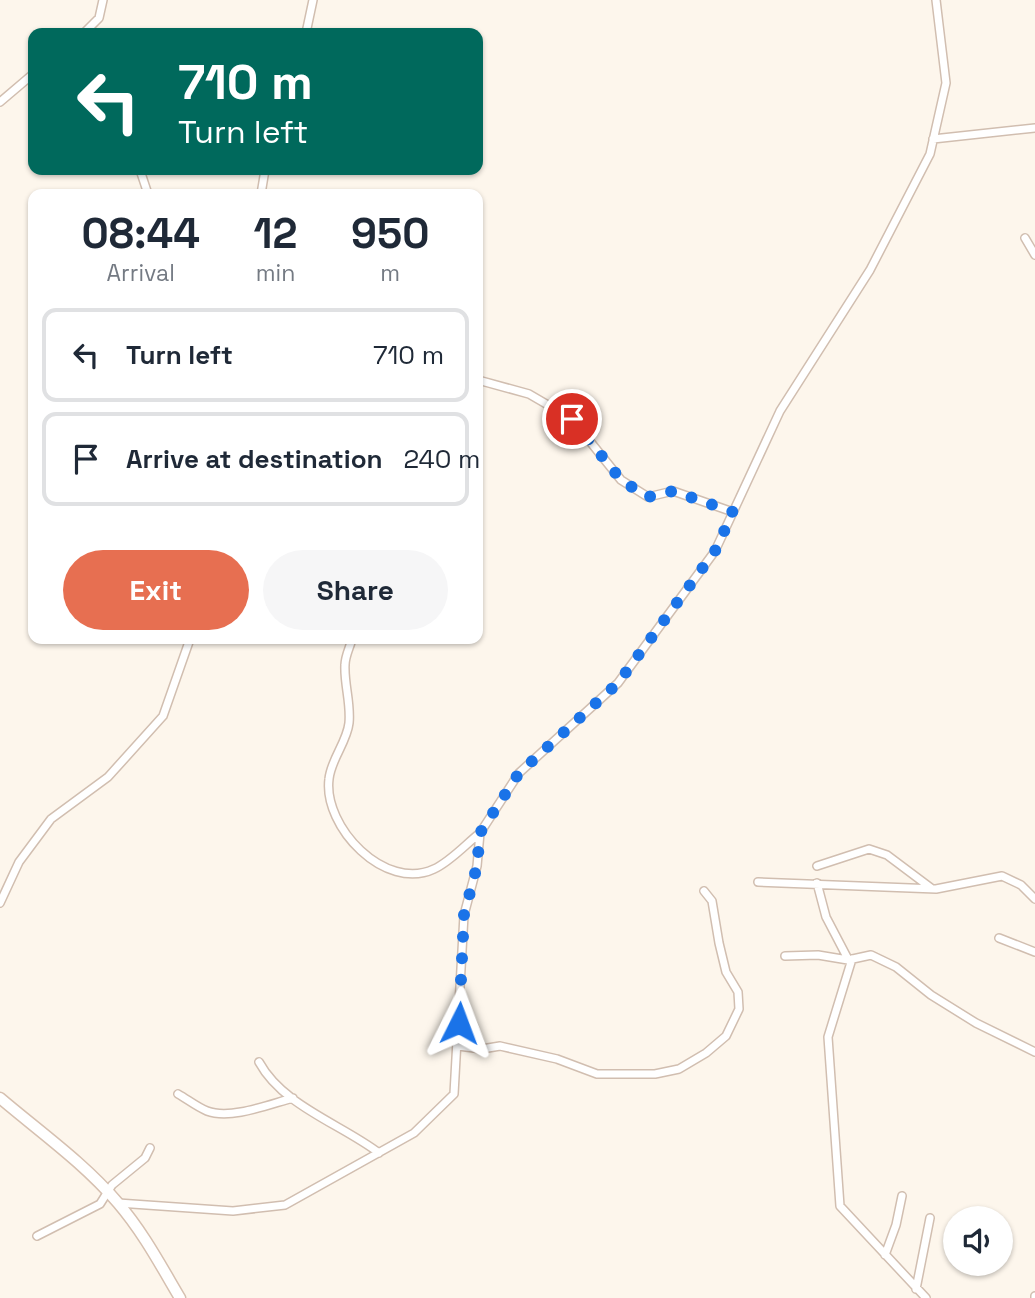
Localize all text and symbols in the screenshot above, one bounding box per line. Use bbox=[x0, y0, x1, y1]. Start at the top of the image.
text: 710 m bbox=[178, 51, 313, 113]
icon: left bbox=[63, 56, 154, 147]
text: Turn left bbox=[178, 112, 308, 152]
text: 08:44 bbox=[82, 207, 200, 260]
text: 12 bbox=[254, 207, 297, 260]
text: 950 bbox=[351, 207, 429, 260]
text: Arrival bbox=[107, 258, 175, 288]
text: min bbox=[256, 258, 295, 288]
text: m bbox=[380, 258, 400, 288]
icon: left bbox=[67, 336, 105, 374]
text: Turn left bbox=[126, 338, 233, 372]
text: 710 m bbox=[373, 338, 444, 372]
pin bbox=[542, 389, 602, 449]
icon: arrive bbox=[553, 400, 591, 438]
icon: arrive bbox=[67, 440, 105, 478]
text: Arrive at destination bbox=[126, 442, 383, 476]
text: 240 m bbox=[404, 442, 480, 476]
button: Exit bbox=[63, 550, 249, 630]
button: Share bbox=[263, 550, 448, 630]
position arrow bbox=[422, 986, 496, 1060]
map controls bbox=[943, 1206, 1013, 1276]
button: sound bbox=[943, 1206, 1013, 1276]

